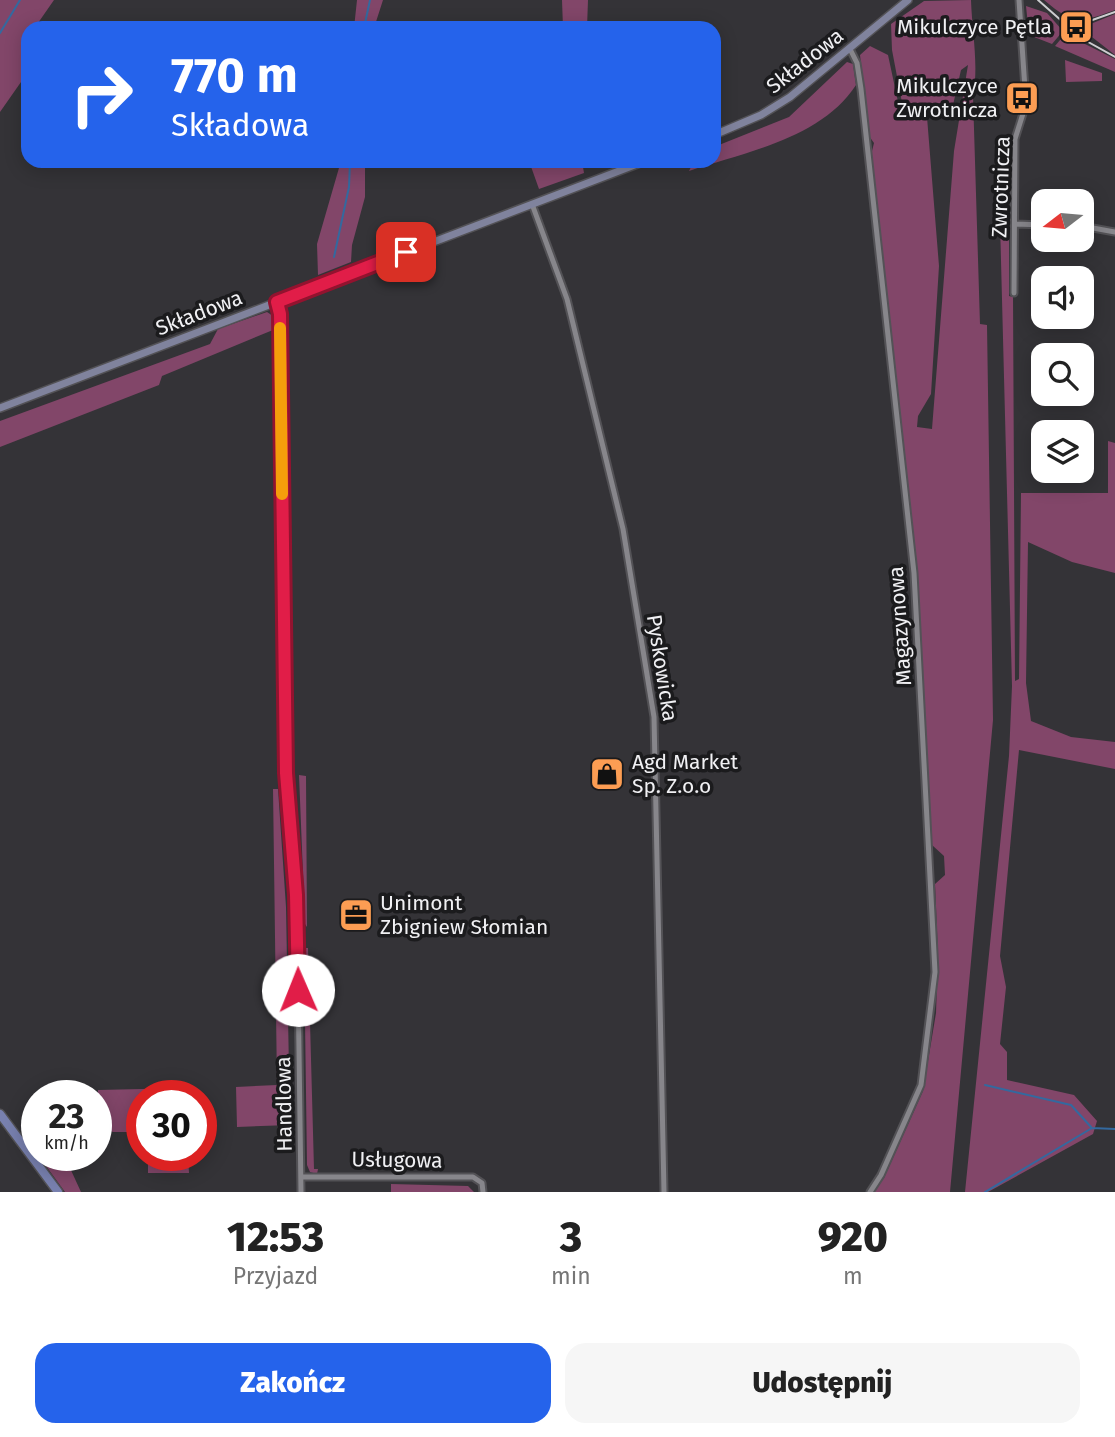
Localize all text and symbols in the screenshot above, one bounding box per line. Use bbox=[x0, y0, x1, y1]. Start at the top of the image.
bus stop icon: Mikulczyce Pętla bbox=[1057, 8, 1095, 46]
place label: Mikulczyce Pętla bbox=[897, 14, 1052, 40]
street label: Składowa bbox=[761, 23, 849, 99]
text: 770 m bbox=[171, 46, 298, 105]
icon: right bbox=[56, 49, 147, 140]
place label: Mikulczyce Zwrotnicza bbox=[896, 73, 998, 123]
bus stop icon: Mikulczyce Zwrotnicza bbox=[1003, 79, 1041, 117]
text: Składowa bbox=[171, 106, 309, 144]
street label: Zwrotnicza bbox=[986, 136, 1016, 238]
north arrow bbox=[1031, 189, 1094, 252]
map controls bbox=[1031, 189, 1094, 483]
pin bbox=[376, 222, 436, 282]
icon: arrive bbox=[387, 233, 425, 271]
button: sound bbox=[1031, 266, 1094, 329]
street label: Składowa bbox=[152, 285, 246, 341]
button: search bbox=[1031, 343, 1094, 406]
button: layers bbox=[1031, 420, 1094, 483]
street label: Magazynowa bbox=[883, 565, 917, 687]
street label: Pyskowicka bbox=[641, 613, 683, 723]
place label: Agd Market Sp. Z.o.o bbox=[632, 749, 739, 799]
shop icon: Agd Market Sp. Z.o.o bbox=[588, 755, 626, 793]
place label: Unimont Zbigniew Słomian bbox=[380, 890, 548, 940]
office icon: Unimont Zbigniew Słomian bbox=[337, 896, 375, 934]
position arrow bbox=[261, 953, 335, 1027]
street label: Handlowa bbox=[270, 1056, 298, 1152]
speed limit sign: 30 bbox=[126, 1080, 217, 1171]
text: 23 bbox=[48, 1095, 85, 1137]
text: km/h bbox=[44, 1132, 89, 1154]
street label: Usługowa bbox=[351, 1146, 443, 1174]
text: 12:53 bbox=[227, 1212, 324, 1262]
text: 3 bbox=[560, 1212, 582, 1262]
text: 920 bbox=[818, 1212, 888, 1262]
text: Przyjazd bbox=[233, 1262, 318, 1290]
text: min bbox=[551, 1262, 591, 1290]
text: m bbox=[843, 1262, 863, 1290]
button: Zakończ bbox=[35, 1343, 551, 1423]
button: Udostępnij bbox=[565, 1343, 1080, 1423]

